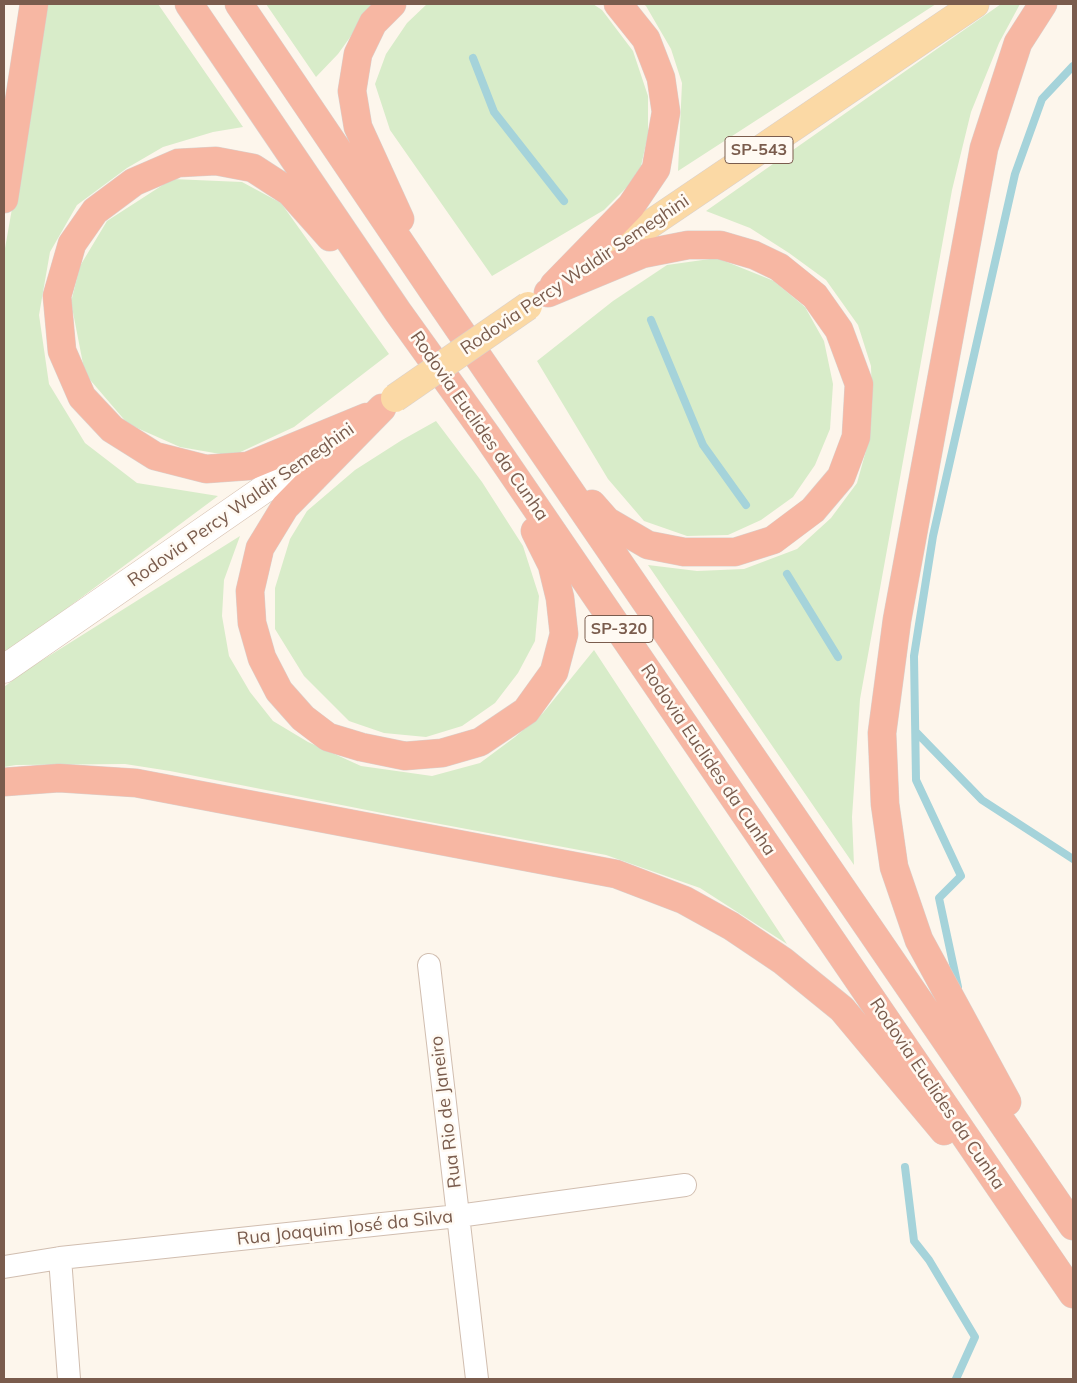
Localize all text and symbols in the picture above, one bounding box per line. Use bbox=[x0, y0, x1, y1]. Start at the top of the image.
road number: SP-543 bbox=[725, 136, 793, 164]
street label: Rodovia Percy Waldir Semeghini bbox=[457, 190, 693, 360]
street label: Rodovia Euclides da Cunha bbox=[405, 327, 553, 525]
street label: Rodovia Percy Waldir Semeghini bbox=[124, 418, 358, 592]
road number: SP-320 bbox=[585, 616, 653, 642]
street label: Rodovia Euclides da Cunha bbox=[636, 660, 780, 860]
street label: Rodovia Euclides da Cunha bbox=[865, 994, 1009, 1194]
street label: Rua Rio de Janeiro bbox=[426, 1035, 466, 1189]
street label: Rua Joaquim José da Silva bbox=[236, 1206, 454, 1250]

